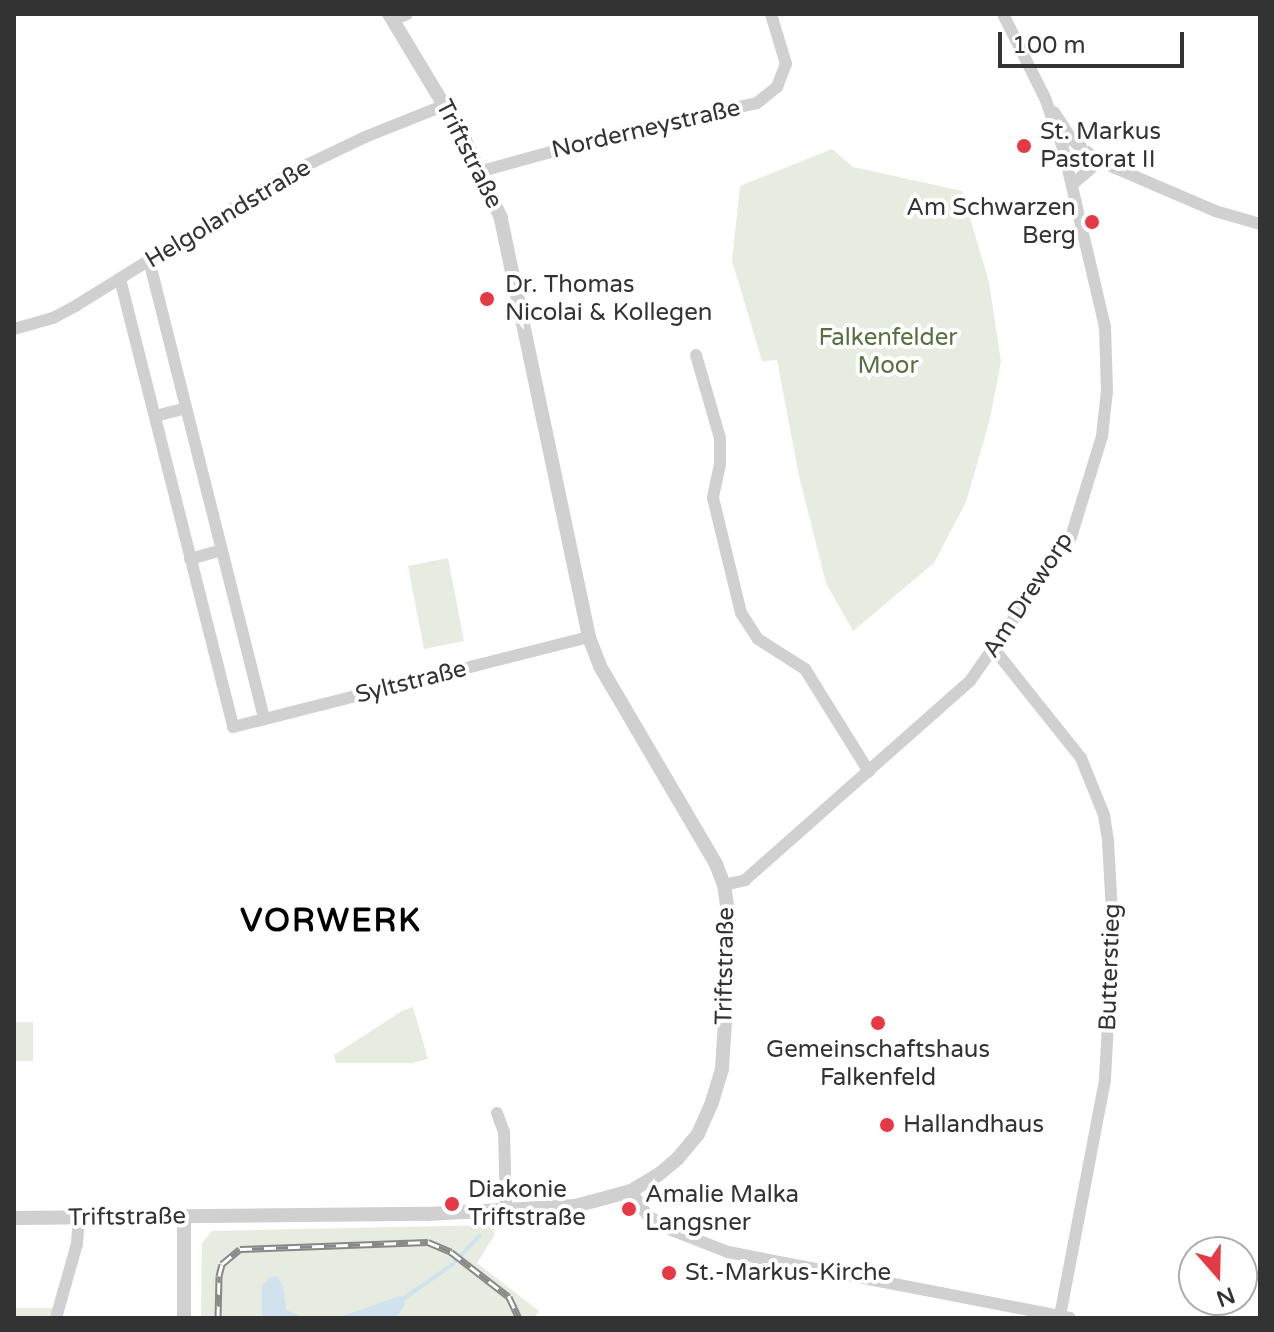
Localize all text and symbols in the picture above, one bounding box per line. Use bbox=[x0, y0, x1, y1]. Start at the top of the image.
scale bar bbox=[1002, 16, 1188, 66]
text: 100 m bbox=[1012, 31, 1086, 60]
street label: Norderneystraße bbox=[549, 93, 743, 165]
street label: Triftstraße bbox=[429, 95, 509, 213]
place label: St. Markus Pastorat II bbox=[1040, 118, 1161, 174]
marker: St. Markus Pastorat II bbox=[1015, 137, 1033, 155]
street label: Helgolandstraße bbox=[140, 153, 316, 275]
place label: Am Schwarzen Berg bbox=[906, 194, 1076, 250]
marker: Am Schwarzen Berg bbox=[1083, 213, 1101, 231]
place label: Dr. Thomas Nicolai & Kollegen bbox=[505, 271, 712, 327]
marker: Dr. Thomas Nicolai & Kollegen bbox=[476, 288, 498, 310]
park label: Falkenfelder Moor bbox=[819, 324, 957, 380]
street label: Am Dreworp bbox=[977, 527, 1079, 663]
street label: Syltstraße bbox=[352, 654, 470, 710]
district label: VORWERK bbox=[240, 902, 422, 940]
street label: Butterstieg bbox=[1093, 903, 1127, 1031]
street label: Triftstraße bbox=[710, 907, 740, 1025]
marker: Gemeinschaftshaus Falkenfeld bbox=[869, 1014, 887, 1032]
place label: Gemeinschaftshaus Falkenfeld bbox=[766, 1036, 990, 1092]
place label: Hallandhaus bbox=[903, 1111, 1044, 1139]
marker: Hallandhaus bbox=[878, 1116, 896, 1134]
place label: Diakonie Triftstraße bbox=[468, 1176, 586, 1232]
place label: Amalie Malka Langsner bbox=[645, 1181, 799, 1237]
marker: Diakonie Triftstraße bbox=[443, 1195, 461, 1213]
marker: Amalie Malka Langsner bbox=[620, 1200, 638, 1218]
street label: Triftstraße bbox=[68, 1202, 186, 1232]
north arrow bbox=[1178, 1236, 1258, 1316]
place label: St.-Markus-Kirche bbox=[685, 1259, 891, 1287]
marker: St.-Markus-Kirche bbox=[660, 1264, 678, 1282]
text: N bbox=[1213, 1281, 1238, 1312]

